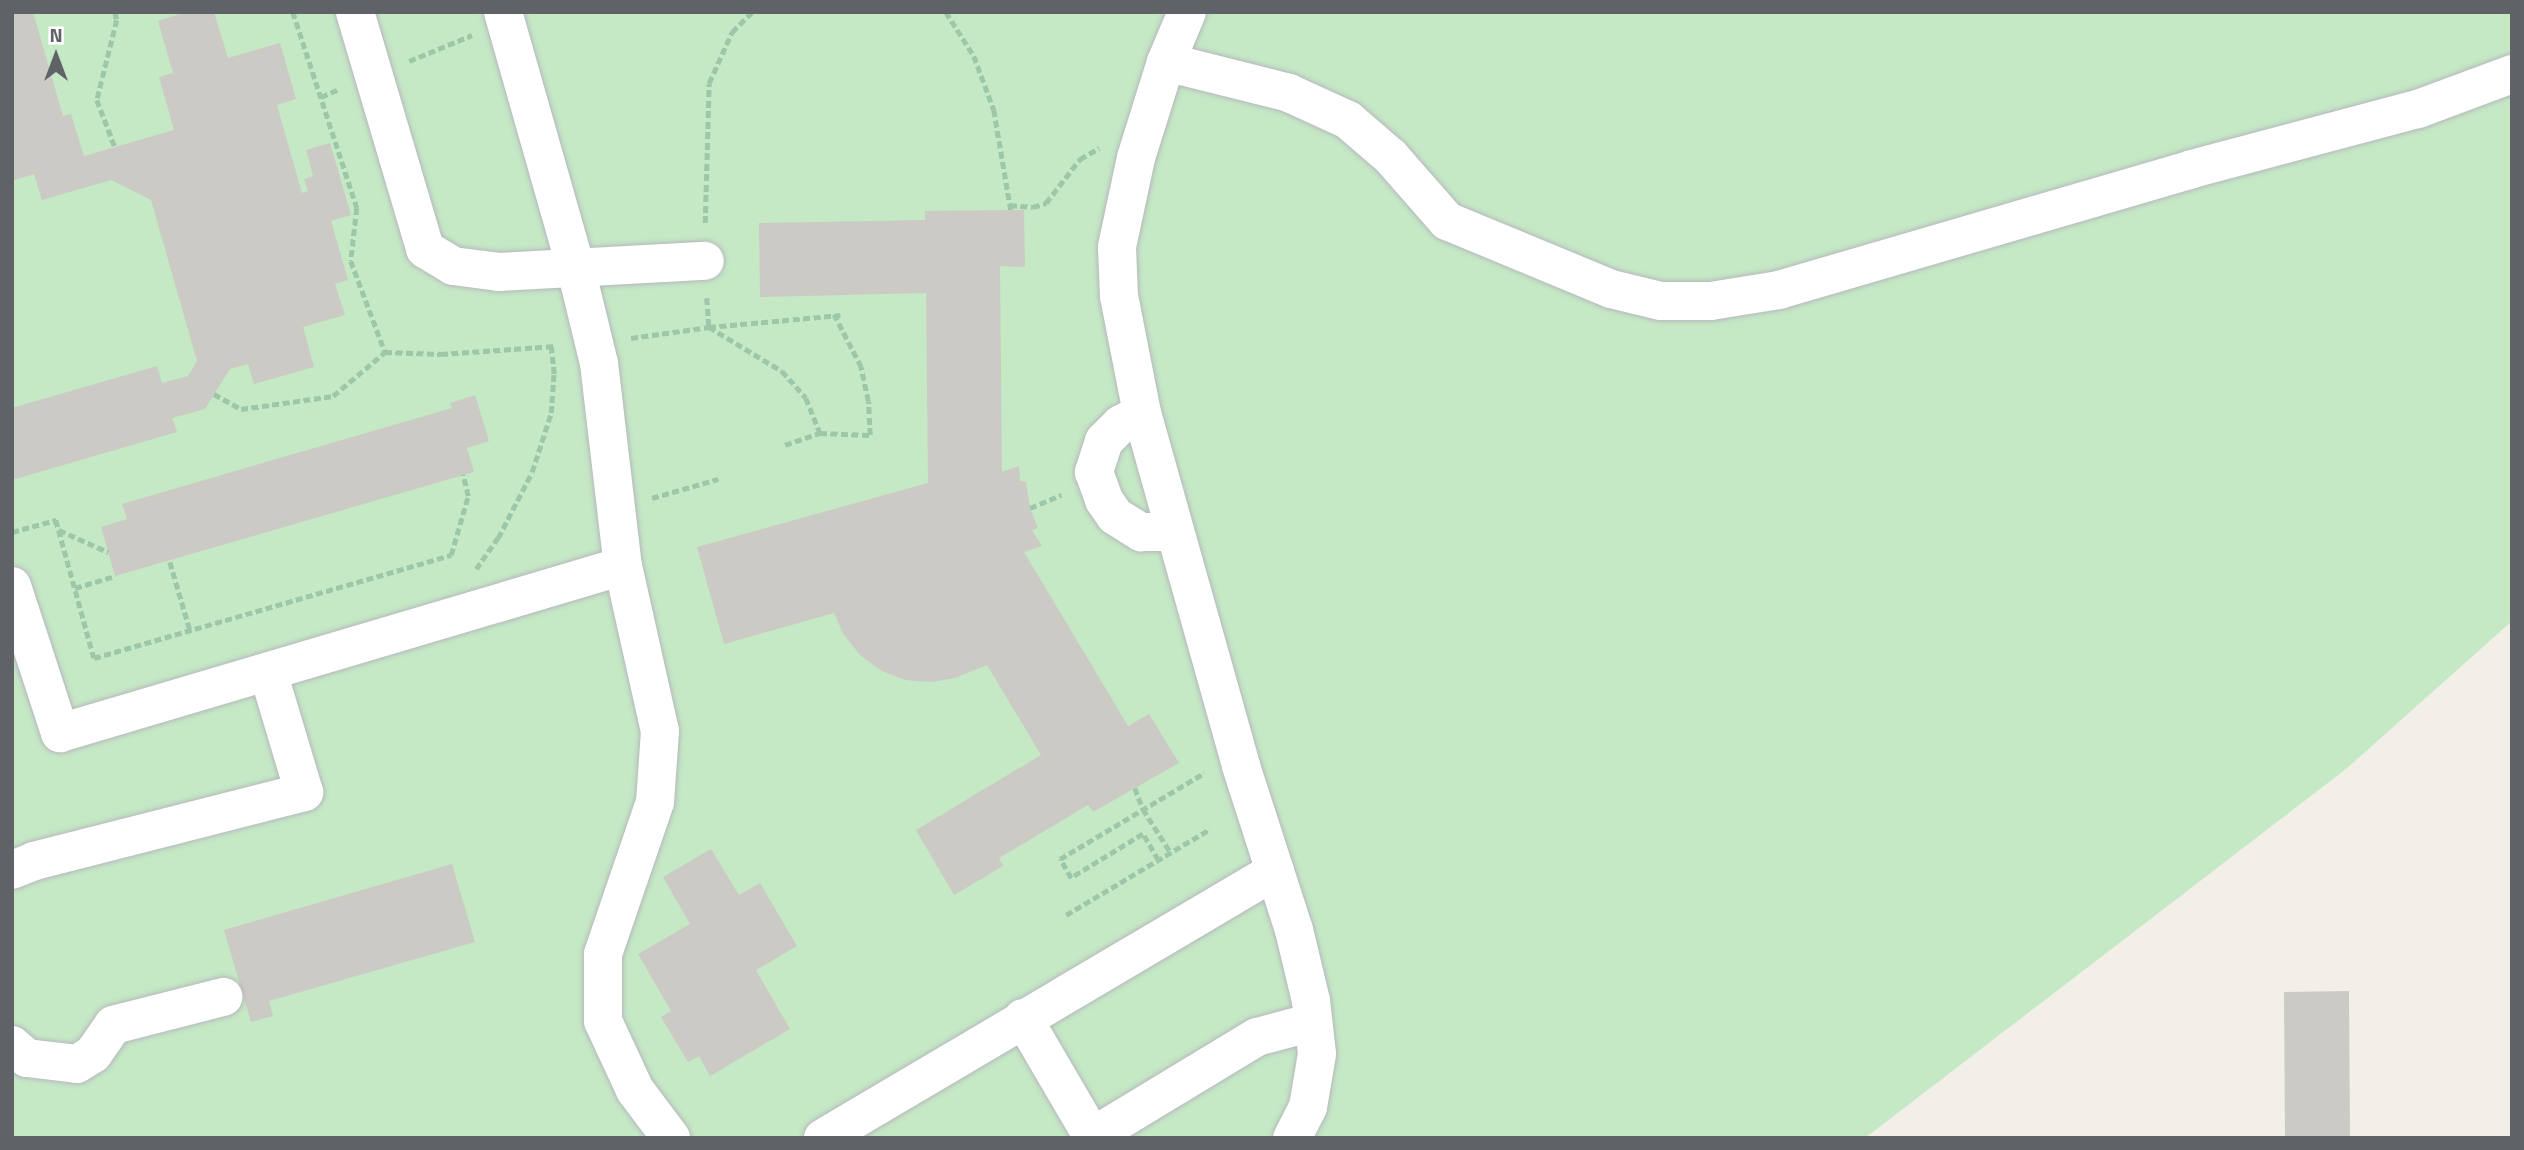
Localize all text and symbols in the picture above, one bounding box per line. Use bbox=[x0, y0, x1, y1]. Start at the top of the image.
text: N bbox=[49, 20, 63, 49]
north arrow bbox=[21, 21, 91, 91]

